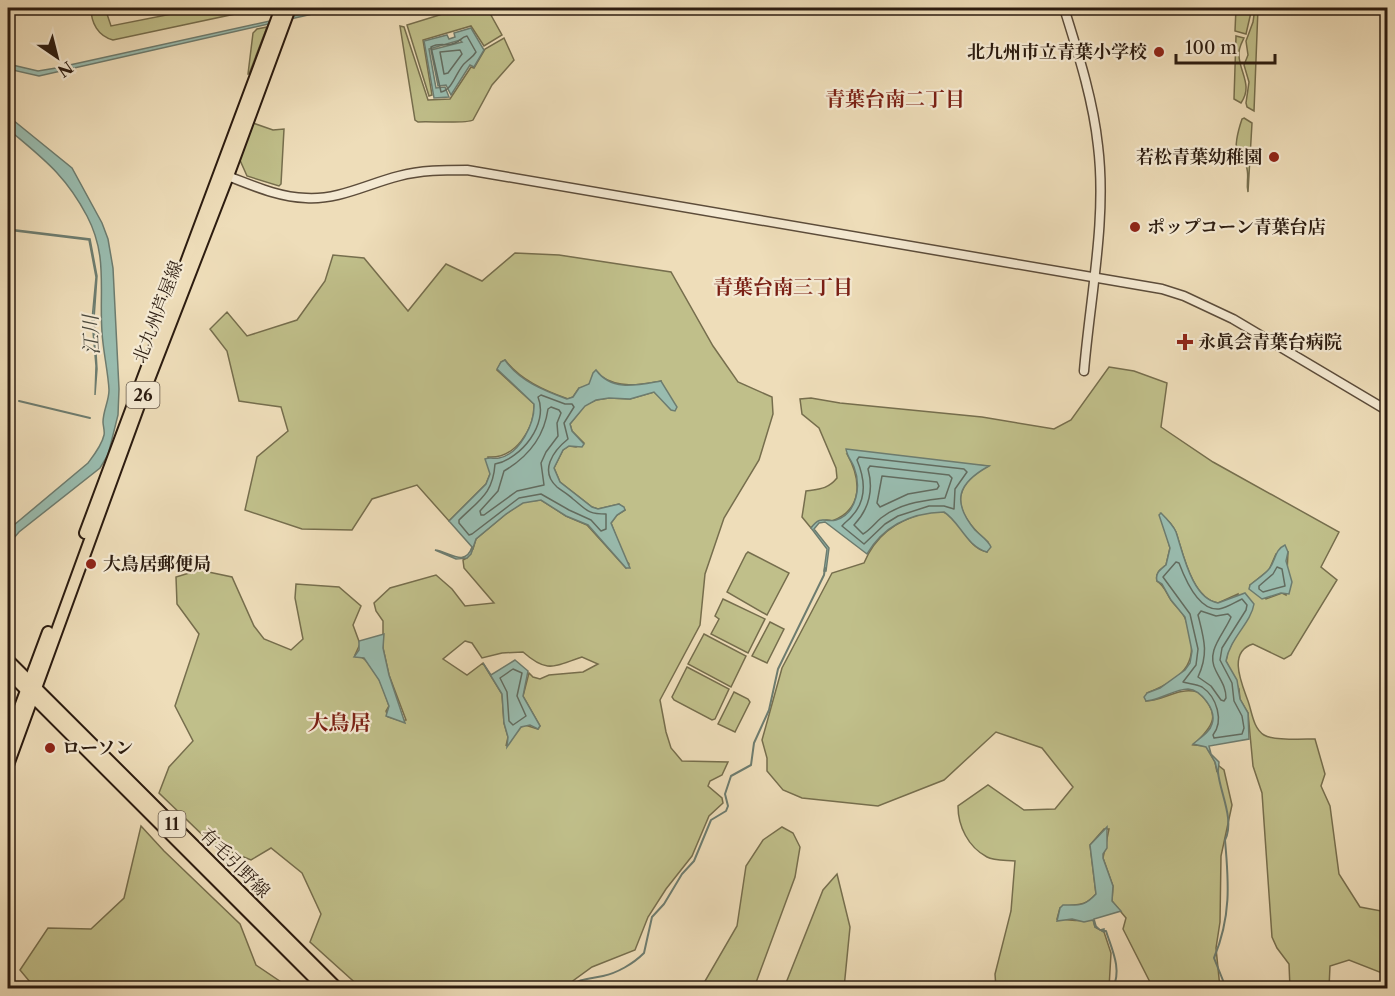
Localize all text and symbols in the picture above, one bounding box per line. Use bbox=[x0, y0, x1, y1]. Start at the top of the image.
north arrow bbox=[27, 27, 87, 87]
scale bar bbox=[1176, 27, 1275, 65]
text: 100 m bbox=[1185, 37, 1237, 59]
place label: 北九州市立青葉小学校 bbox=[967, 41, 1147, 63]
marker: 北九州市立青葉小学校 bbox=[1152, 45, 1166, 59]
text: N bbox=[54, 57, 77, 82]
district label: 青葉台南二丁目 bbox=[825, 87, 965, 111]
place label: 若松青葉幼稚園 bbox=[1136, 146, 1262, 168]
marker: 若松青葉幼稚園 bbox=[1267, 150, 1281, 164]
place label: ポップコーン青葉台店 bbox=[1147, 216, 1326, 238]
marker: ポップコーン青葉台店 bbox=[1128, 220, 1142, 234]
street label: 北九州芦屋線 bbox=[128, 258, 188, 366]
district label: 青葉台南三丁目 bbox=[713, 275, 853, 299]
water label: 江川 bbox=[78, 313, 104, 355]
place label: 永眞会青葉台病院 bbox=[1198, 331, 1342, 353]
marker: 永眞会青葉台病院 bbox=[1176, 333, 1194, 351]
road number: 26 bbox=[126, 382, 160, 408]
place label: 大鳥居郵便局 bbox=[103, 553, 211, 575]
marker: 大鳥居郵便局 bbox=[84, 557, 98, 571]
district label: 大鳥居 bbox=[308, 710, 371, 735]
place label: ローソン bbox=[62, 737, 133, 759]
marker: ローソン bbox=[43, 741, 57, 755]
road number: 11 bbox=[158, 811, 186, 837]
street label: 有毛引野線 bbox=[195, 823, 275, 903]

